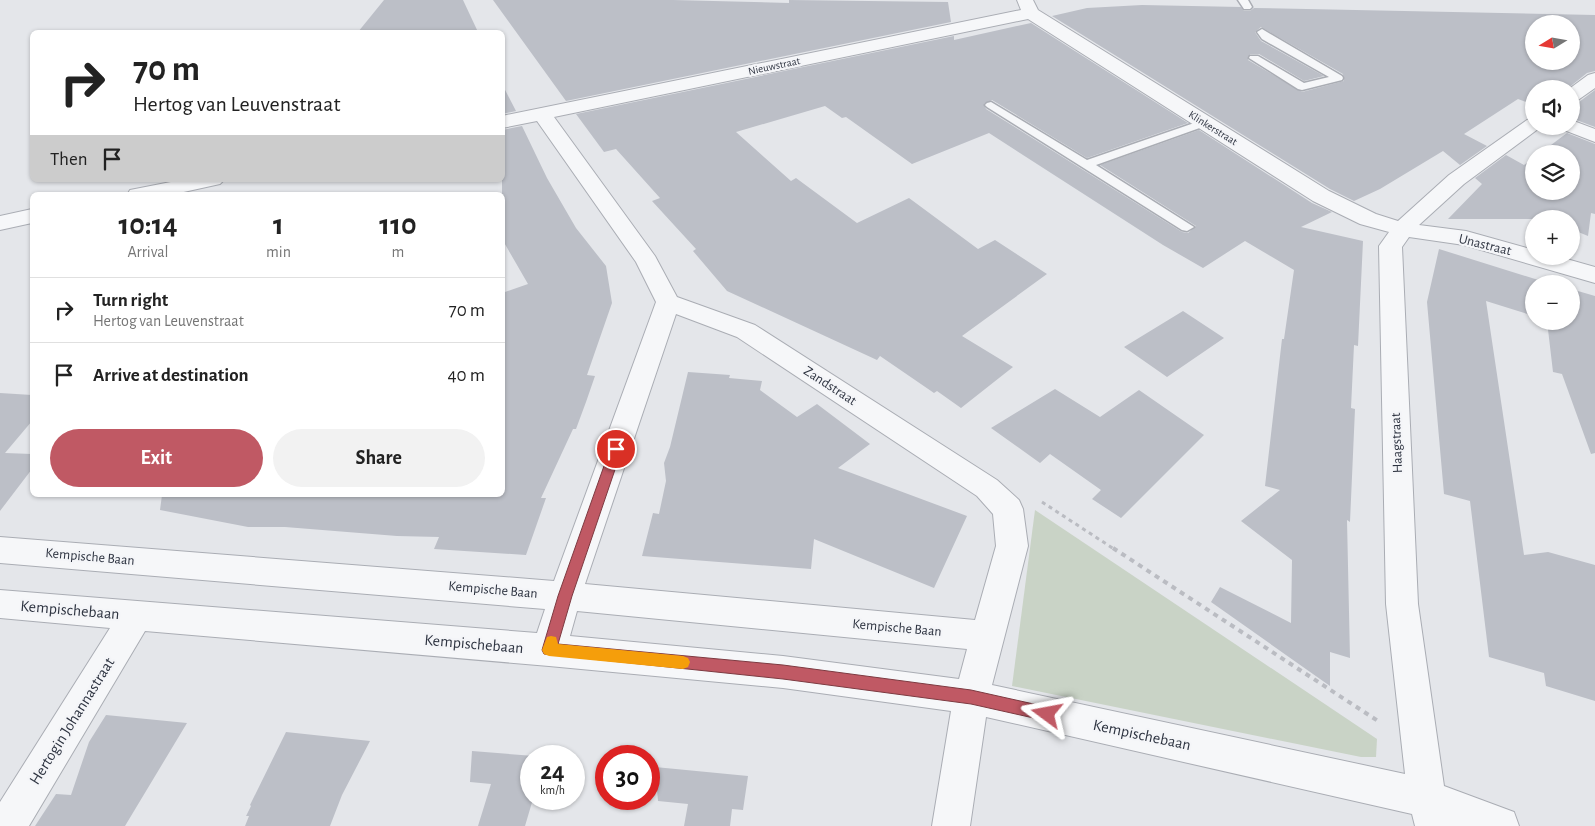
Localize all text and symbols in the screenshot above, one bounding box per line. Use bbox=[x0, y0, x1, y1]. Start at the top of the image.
north arrow bbox=[1525, 15, 1580, 70]
map controls bbox=[1525, 15, 1580, 330]
icon: right bbox=[50, 50, 115, 115]
text: 70 m bbox=[133, 52, 200, 87]
street label: Nieuwstraat bbox=[747, 55, 801, 77]
button: sound bbox=[1525, 80, 1580, 135]
text: Hertog van Leuvenstraat bbox=[133, 93, 340, 115]
street label: Klinkerstraat bbox=[1187, 109, 1240, 148]
icon: arrive bbox=[98, 145, 126, 173]
button: layers bbox=[1525, 145, 1580, 200]
text: Then bbox=[50, 150, 88, 169]
text: 10:14 bbox=[118, 210, 178, 240]
text: 1 bbox=[273, 210, 284, 240]
text: 110 bbox=[379, 210, 417, 240]
button: + bbox=[1525, 210, 1580, 265]
street label: Unastraat bbox=[1457, 232, 1513, 258]
text: Arrival bbox=[127, 244, 169, 260]
text: min bbox=[266, 244, 291, 260]
text: m bbox=[392, 244, 404, 260]
button: − bbox=[1525, 275, 1580, 330]
text: Turn right bbox=[93, 291, 168, 310]
icon: right bbox=[50, 296, 78, 324]
text: 70 m bbox=[449, 301, 485, 320]
text: Hertog van Leuvenstraat bbox=[93, 313, 244, 329]
icon: arrive bbox=[50, 361, 78, 389]
street label: Zandstraat bbox=[801, 364, 859, 408]
text: Arrive at destination bbox=[93, 366, 249, 385]
text: 40 m bbox=[447, 366, 485, 385]
street label: Haagstraat bbox=[1389, 412, 1405, 473]
pin bbox=[595, 428, 637, 470]
button: Exit bbox=[50, 429, 263, 487]
button: Share bbox=[273, 429, 485, 487]
icon: arrive bbox=[602, 435, 630, 463]
street label: Kempische Baan bbox=[45, 546, 135, 568]
street label: Kempische Baan bbox=[448, 579, 538, 601]
street label: Kempischebaan bbox=[20, 598, 120, 622]
street label: Kempische Baan bbox=[852, 617, 942, 639]
street label: Kempischebaan bbox=[424, 632, 524, 656]
street label: Hertogin Johannastraat bbox=[26, 655, 118, 787]
position arrow bbox=[1020, 687, 1072, 739]
street label: Kempischebaan bbox=[1092, 717, 1192, 753]
speed limit sign: 30 bbox=[595, 745, 660, 810]
text: 24 bbox=[540, 759, 565, 784]
text: km/h bbox=[540, 784, 565, 796]

